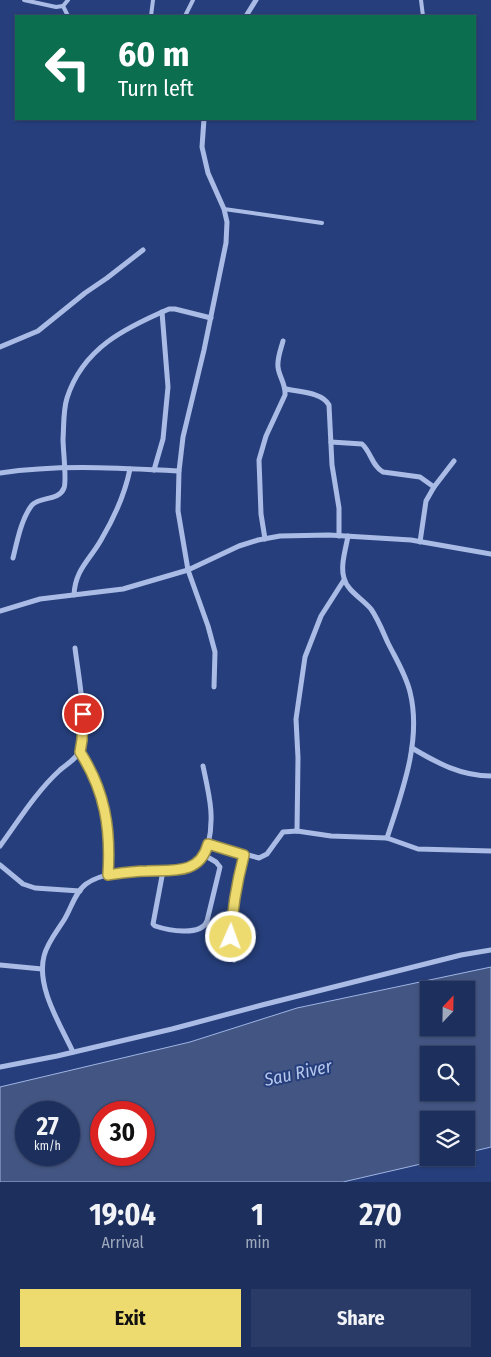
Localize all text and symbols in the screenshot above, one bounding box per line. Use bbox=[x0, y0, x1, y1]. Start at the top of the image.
text: 60 m bbox=[118, 33, 189, 75]
icon: left bbox=[35, 35, 100, 100]
text: Turn left bbox=[118, 75, 194, 102]
pin bbox=[62, 693, 104, 735]
icon: arrive bbox=[69, 700, 97, 728]
position arrow bbox=[204, 910, 256, 962]
north arrow bbox=[420, 981, 475, 1036]
map controls bbox=[420, 981, 475, 1166]
button: search bbox=[420, 1046, 475, 1101]
water label: Sau River bbox=[261, 1055, 335, 1091]
speed limit sign: 30 bbox=[90, 1101, 155, 1166]
button: layers bbox=[420, 1111, 475, 1166]
text: 27 bbox=[36, 1112, 59, 1142]
text: km/h bbox=[34, 1139, 61, 1153]
text: 19:04 bbox=[89, 1197, 156, 1233]
text: 1 bbox=[251, 1197, 264, 1233]
text: 270 bbox=[359, 1197, 402, 1233]
text: Arrival bbox=[101, 1233, 144, 1252]
text: min bbox=[245, 1233, 270, 1252]
text: m bbox=[374, 1233, 387, 1252]
button: Exit bbox=[20, 1289, 241, 1347]
button: Share bbox=[251, 1289, 471, 1347]

